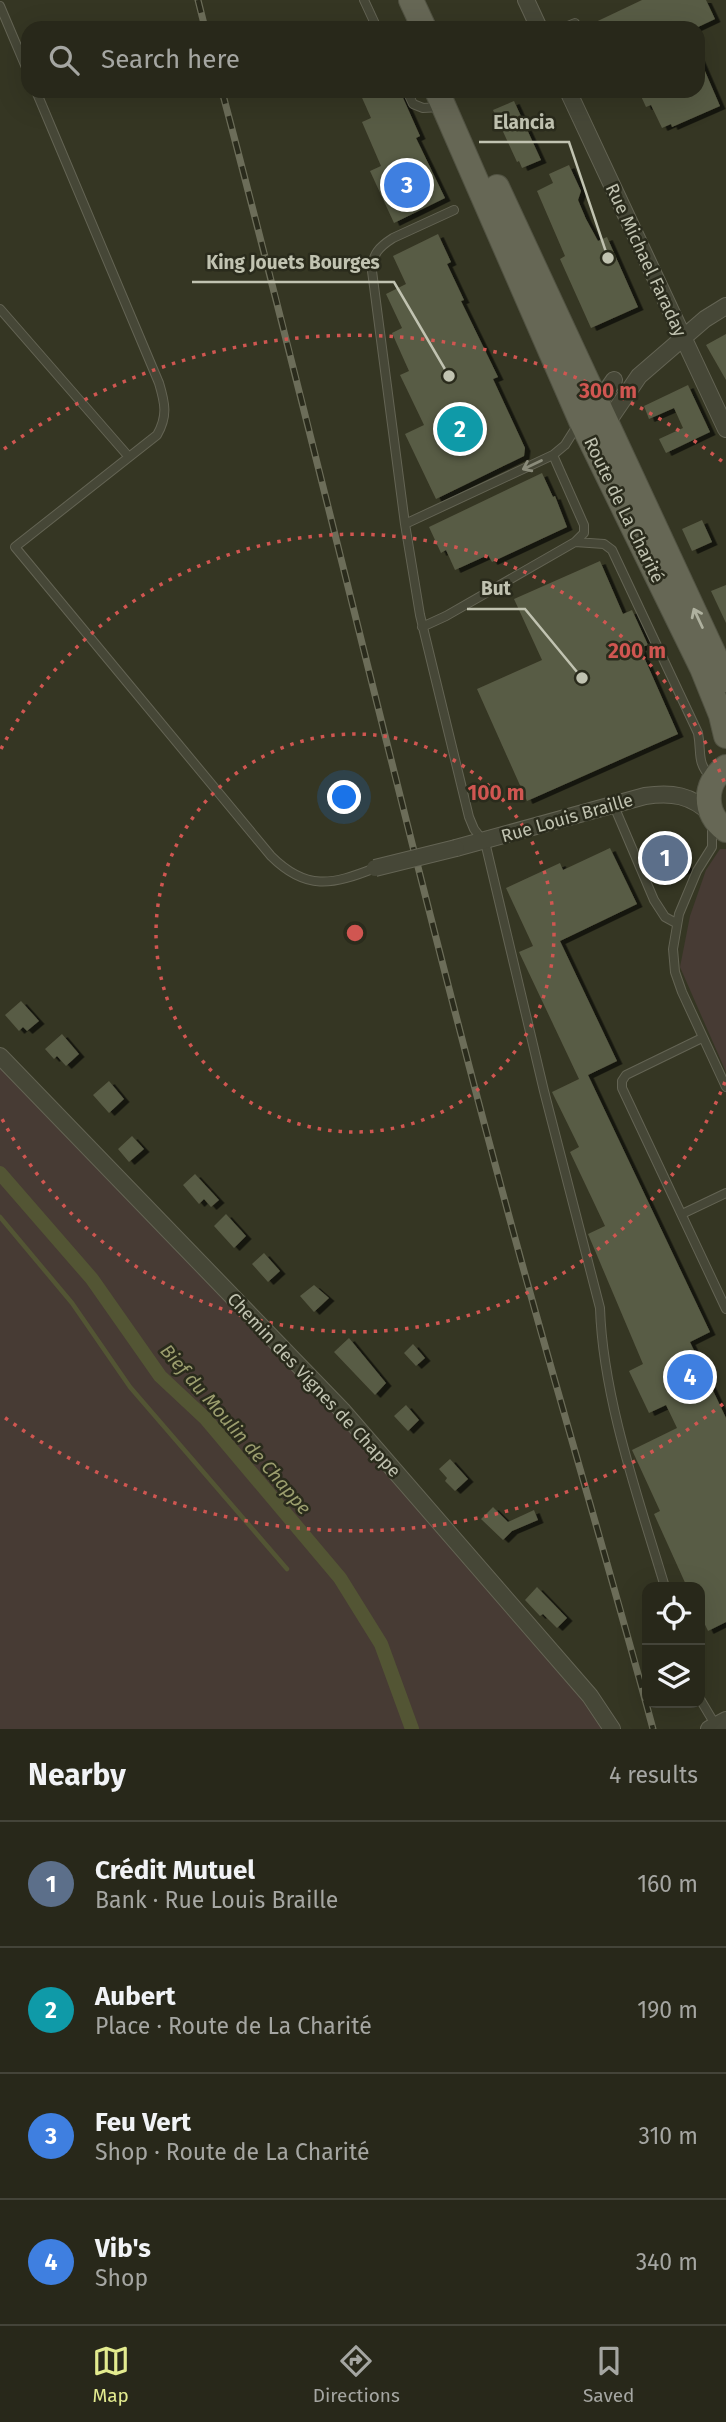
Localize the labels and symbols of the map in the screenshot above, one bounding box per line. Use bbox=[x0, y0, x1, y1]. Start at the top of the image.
callout: Elancia bbox=[479, 102, 569, 142]
text: Elancia bbox=[493, 111, 555, 134]
pin: 3 bbox=[384, 159, 430, 211]
street label: Rue Michael Faraday bbox=[601, 180, 691, 340]
callout: King Jouets Bourges bbox=[192, 242, 394, 282]
text: King Jouets Bourges bbox=[206, 251, 380, 274]
text: 300 m bbox=[578, 378, 637, 404]
pin: 2 bbox=[437, 403, 483, 455]
street label: Route de La Charité bbox=[579, 434, 669, 586]
one-way arrow bbox=[521, 459, 543, 472]
callout: But bbox=[467, 569, 525, 609]
text: But bbox=[481, 577, 512, 600]
one-way arrow bbox=[691, 608, 705, 629]
text: 200 m bbox=[608, 638, 666, 664]
your location bbox=[327, 780, 361, 814]
text: 100 m bbox=[467, 780, 525, 806]
street label: Rue Louis Braille bbox=[499, 789, 635, 847]
pin: 1 bbox=[642, 832, 688, 884]
centre of rings bbox=[343, 921, 367, 945]
street label: Chemin des Vignes de Chappe bbox=[223, 1288, 405, 1482]
water label: Bief du Moulin de Chappe bbox=[155, 1340, 316, 1519]
pin: 4 bbox=[667, 1351, 713, 1403]

